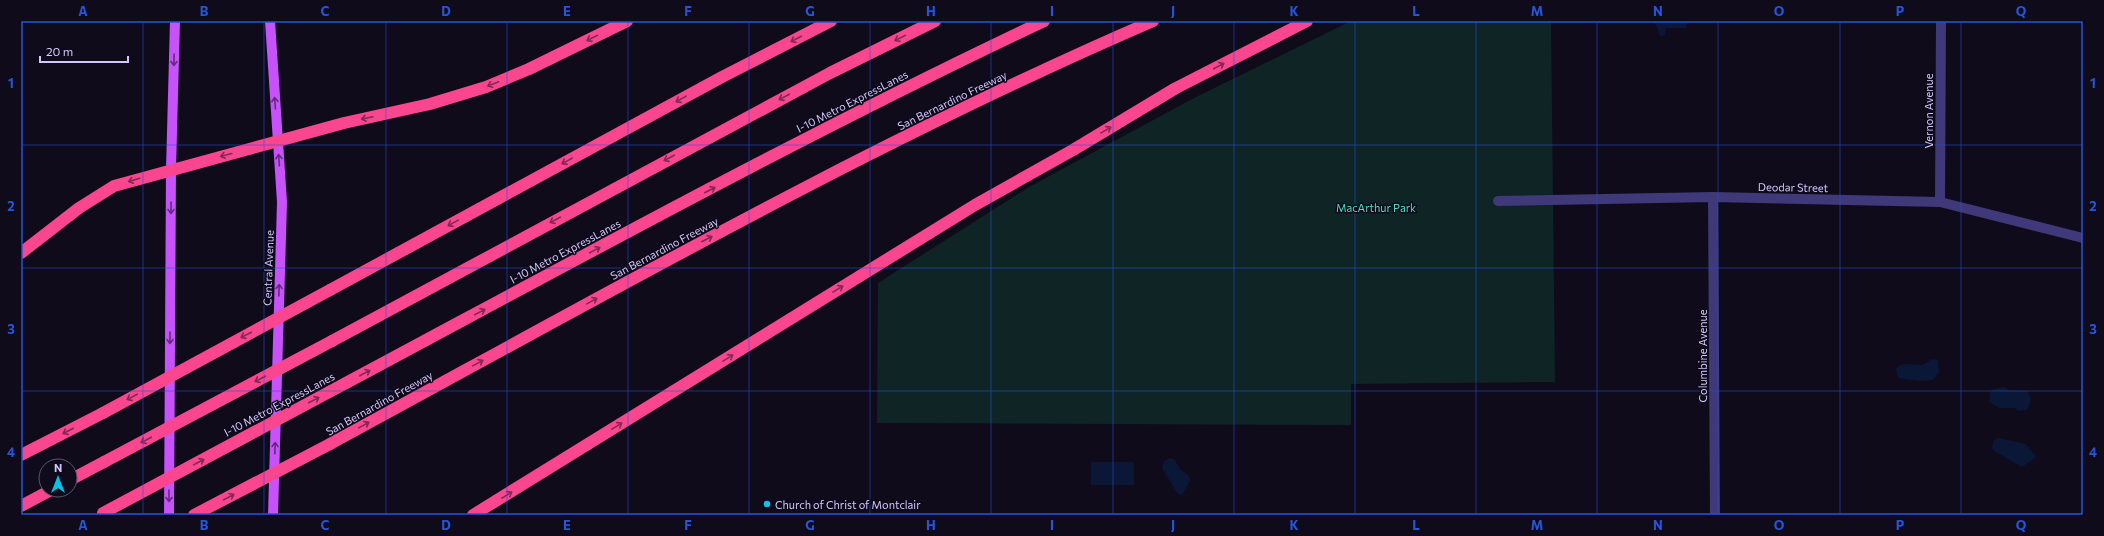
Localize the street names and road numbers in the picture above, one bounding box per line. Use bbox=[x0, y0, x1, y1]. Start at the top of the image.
street label: I-10 Metro ExpressLanes bbox=[794, 67, 910, 135]
street label: San Bernardino Freeway bbox=[895, 68, 1009, 132]
street label: Vernon Avenue bbox=[1922, 73, 1935, 148]
street label: Deodar Street bbox=[1758, 180, 1829, 194]
street label: San Bernardino Freeway bbox=[608, 214, 720, 282]
street label: I-10 Metro ExpressLanes bbox=[507, 216, 623, 286]
street label: Central Avenue bbox=[260, 230, 276, 306]
street label: Columbine Avenue bbox=[1696, 309, 1709, 402]
street label: San Bernardino Freeway bbox=[323, 368, 435, 438]
street label: I-10 Metro ExpressLanes bbox=[221, 369, 337, 439]

